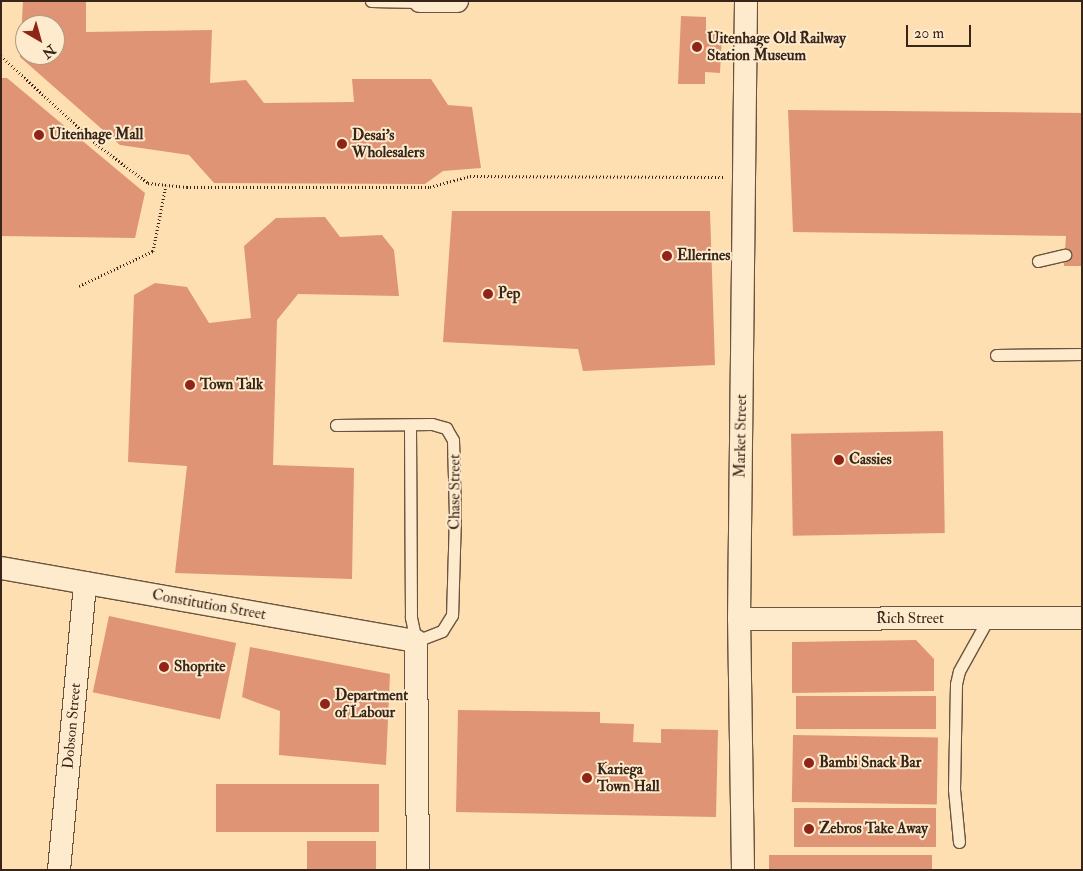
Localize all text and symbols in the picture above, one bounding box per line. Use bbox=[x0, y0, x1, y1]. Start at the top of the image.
north arrow bbox=[15, 15, 65, 65]
scale bar bbox=[908, 15, 973, 47]
text: 20 m bbox=[914, 24, 944, 43]
place label: Uitenhage Old Railway Station Museum bbox=[707, 29, 846, 64]
text: N bbox=[39, 41, 59, 62]
marker: Uitenhage Old Railway Station Museum bbox=[691, 41, 703, 53]
place label: Uitenhage Mall bbox=[49, 126, 143, 144]
place label: Desai's Wholesalers bbox=[352, 126, 425, 161]
marker: Uitenhage Mall bbox=[33, 129, 45, 141]
marker: Desai's Wholesalers bbox=[336, 138, 348, 150]
place label: Ellerines bbox=[677, 247, 730, 265]
marker: Ellerines bbox=[661, 250, 673, 262]
place label: Pep bbox=[498, 285, 520, 303]
marker: Pep bbox=[482, 288, 494, 300]
place label: Town Talk bbox=[200, 376, 263, 394]
marker: Town Talk bbox=[184, 379, 196, 391]
street label: Market Street bbox=[731, 394, 751, 478]
place label: Cassies bbox=[849, 451, 892, 469]
street label: Chase Street bbox=[446, 454, 464, 530]
marker: Cassies bbox=[833, 454, 845, 466]
street label: Constitution Street bbox=[151, 586, 267, 624]
street label: Rich Street bbox=[876, 610, 944, 628]
place label: Shoprite bbox=[174, 658, 226, 676]
marker: Shoprite bbox=[158, 661, 170, 673]
street label: Dobson Street bbox=[59, 682, 85, 770]
place label: Department of Labour bbox=[335, 686, 408, 721]
marker: Department of Labour bbox=[319, 698, 331, 710]
place label: Bambi Snack Bar bbox=[819, 754, 921, 772]
marker: Bambi Snack Bar bbox=[803, 757, 815, 769]
place label: Kariega Town Hall bbox=[597, 760, 660, 795]
marker: Kariega Town Hall bbox=[581, 772, 593, 784]
place label: Zebros Take Away bbox=[819, 820, 928, 838]
marker: Zebros Take Away bbox=[803, 823, 815, 835]

